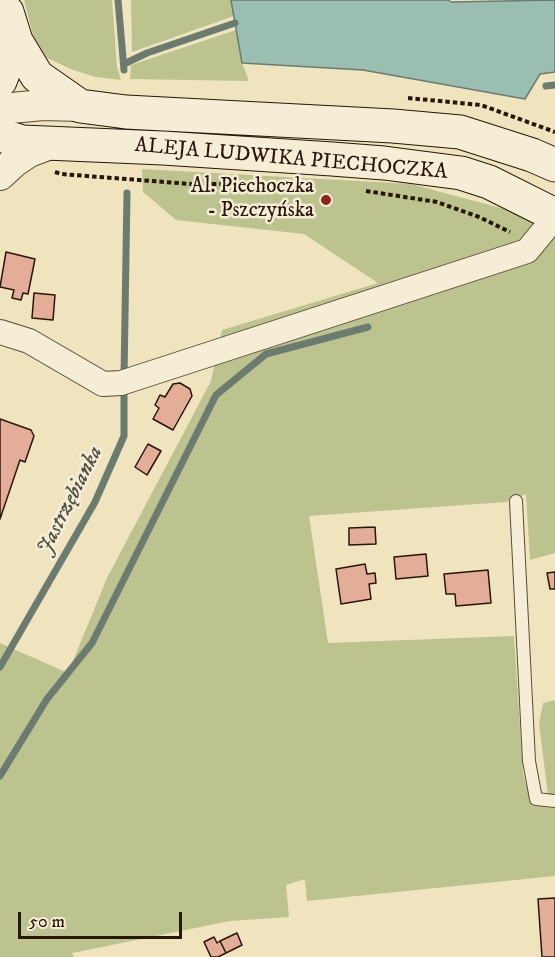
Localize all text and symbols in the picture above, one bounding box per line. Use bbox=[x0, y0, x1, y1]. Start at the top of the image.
street label: ALEJA LUDWIKA PIECHOCZKA bbox=[134, 134, 448, 186]
place label: Al. Piechoczka - Pszczyńska bbox=[191, 175, 314, 225]
marker: Al. Piechoczka - Pszczyńska bbox=[319, 193, 333, 207]
water label: Jastrzębianka bbox=[32, 442, 110, 560]
scale bar bbox=[21, 900, 184, 938]
text: 50 m bbox=[29, 911, 65, 933]

